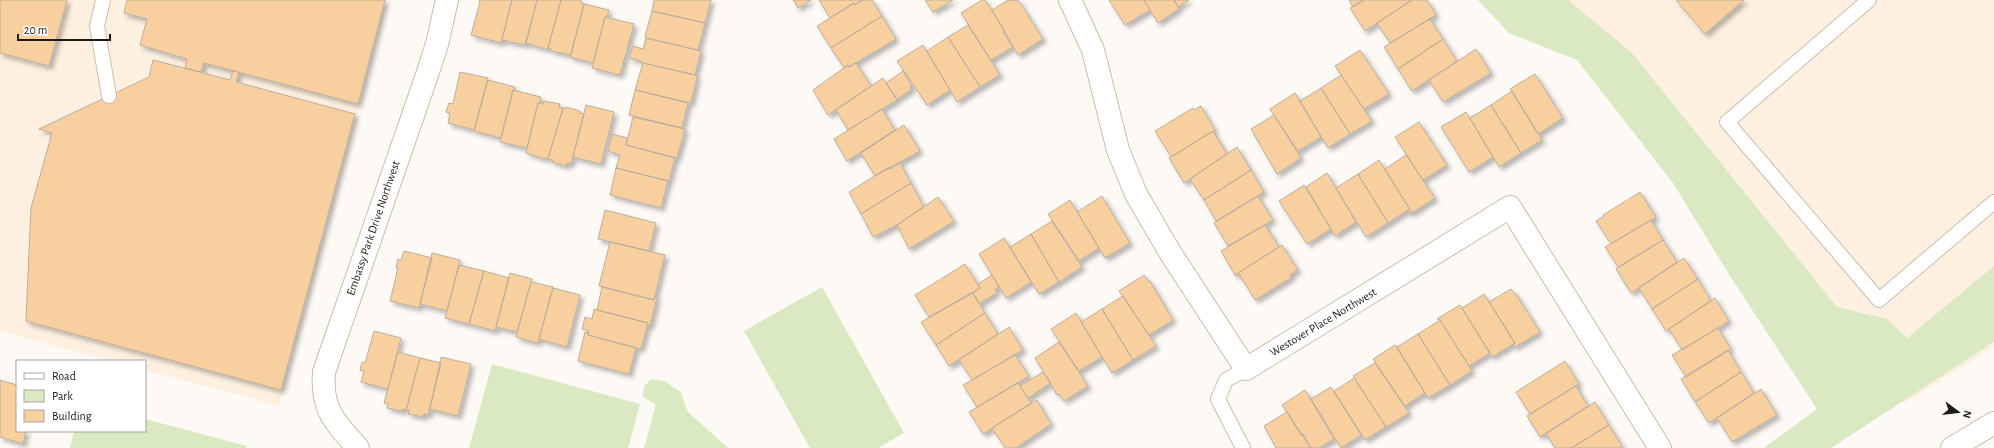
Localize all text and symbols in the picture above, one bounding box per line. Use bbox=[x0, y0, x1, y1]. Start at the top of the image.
scale bar bbox=[18, 16, 110, 42]
text: 20 m bbox=[24, 24, 47, 36]
street label: Embassy Park Drive Northwest bbox=[344, 159, 403, 297]
street label: Westover Place Northwest bbox=[1268, 285, 1378, 359]
legend bbox=[16, 360, 146, 432]
text: Road bbox=[52, 370, 76, 382]
text: Park bbox=[52, 390, 73, 402]
north arrow bbox=[1938, 392, 1978, 432]
text: N bbox=[1961, 409, 1973, 420]
text: Building bbox=[52, 410, 92, 422]

